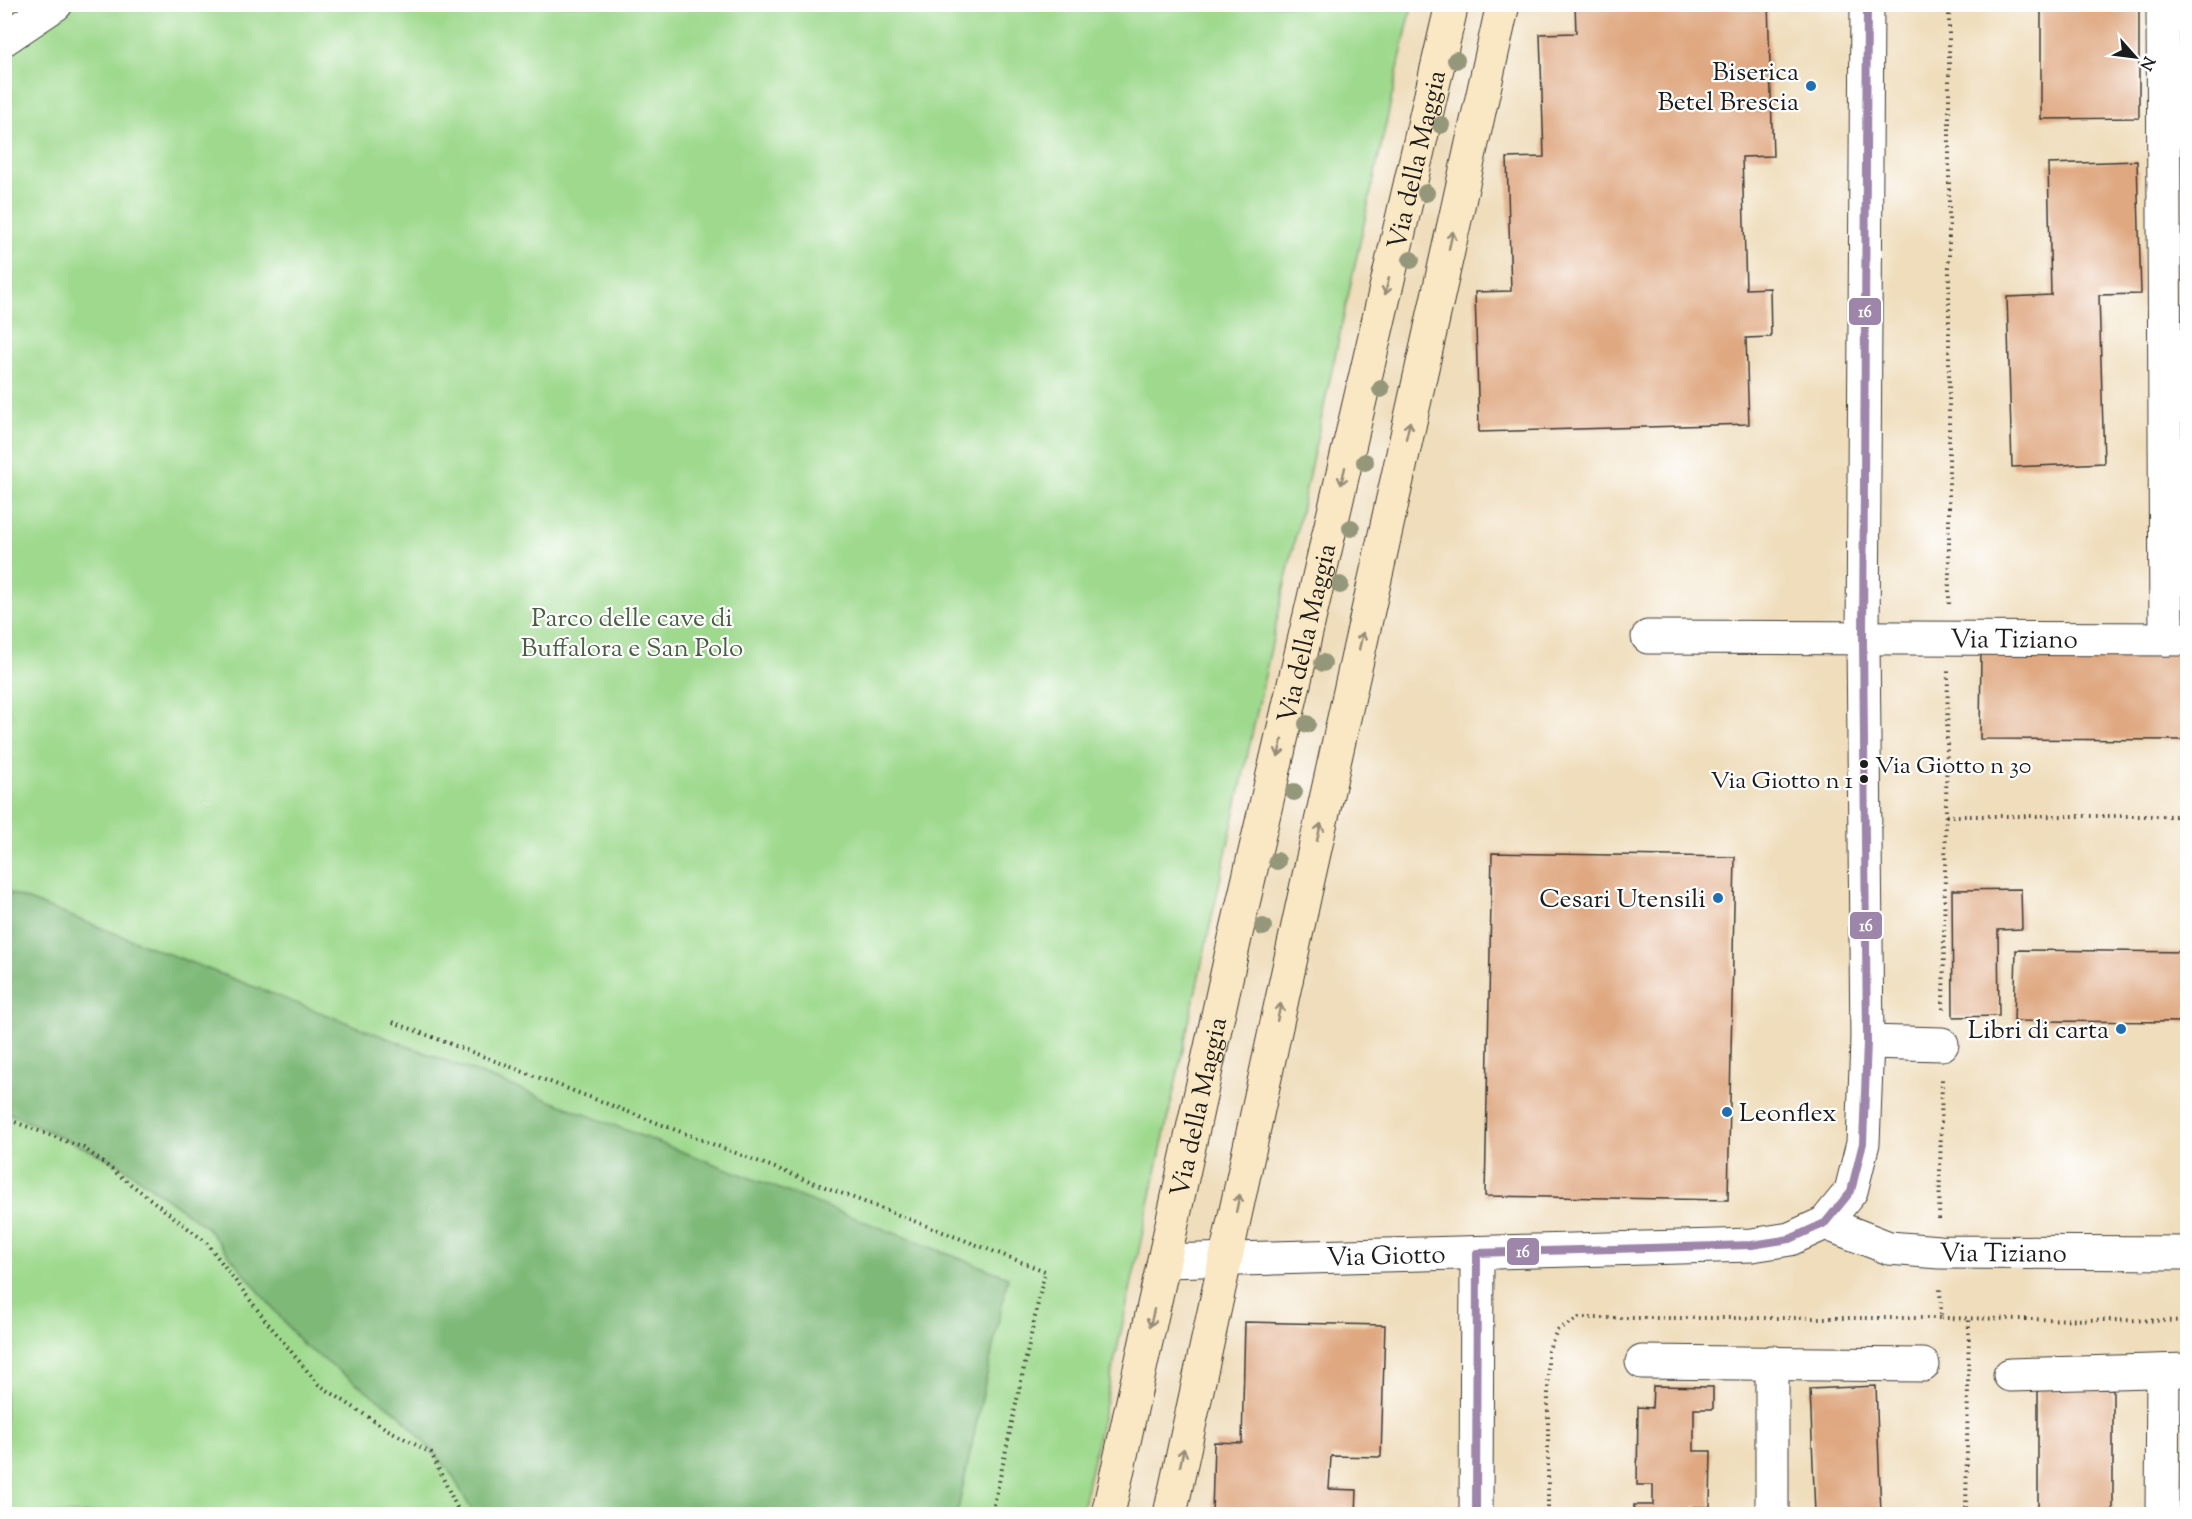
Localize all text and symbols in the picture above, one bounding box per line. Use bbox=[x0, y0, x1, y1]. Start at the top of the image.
north arrow bbox=[2105, 27, 2165, 87]
text: N bbox=[2133, 52, 2159, 74]
place label: Biserica Betel Brescia bbox=[1657, 55, 1799, 122]
street label: Via della Maggia bbox=[1380, 67, 1457, 253]
marker: Biserica Betel Brescia bbox=[1804, 79, 1818, 93]
one-way arrow bbox=[1446, 231, 1457, 250]
one-way arrow bbox=[1380, 277, 1392, 296]
line badge: 16 bbox=[1848, 297, 1882, 326]
text: 16 bbox=[1858, 302, 1872, 325]
one-way arrow bbox=[1403, 421, 1415, 440]
one-way arrow bbox=[1336, 467, 1348, 486]
street label: Via della Maggia bbox=[1270, 540, 1347, 727]
park label: Parco delle cave di Buffalora e San Polo bbox=[521, 601, 743, 668]
street label: Via Tiziano bbox=[1950, 622, 2078, 660]
one-way arrow bbox=[1356, 632, 1368, 651]
one-way arrow bbox=[1273, 738, 1285, 757]
place label: Via Giotto n 30 bbox=[1875, 750, 2031, 784]
marker: Via Giotto n 30 bbox=[1858, 758, 1870, 770]
place label: Via Giotto n 1 bbox=[1711, 765, 1853, 799]
marker: Via Giotto n 1 bbox=[1858, 773, 1870, 785]
one-way arrow bbox=[1314, 822, 1325, 842]
place label: Cesari Utensili bbox=[1539, 882, 1706, 919]
marker: Cesari Utensili bbox=[1711, 891, 1725, 905]
line badge: 16 bbox=[1849, 911, 1883, 940]
text: 16 bbox=[1859, 916, 1873, 939]
one-way arrow bbox=[1274, 1003, 1286, 1022]
place label: Libri di carta bbox=[1968, 1013, 2109, 1050]
street label: Via della Maggia bbox=[1162, 1014, 1238, 1201]
marker: Libri di carta bbox=[2114, 1022, 2128, 1036]
place label: Leonflex bbox=[1739, 1096, 1837, 1133]
marker: Leonflex bbox=[1720, 1105, 1734, 1119]
one-way arrow bbox=[1233, 1194, 1244, 1213]
street label: Via Tiziano bbox=[1939, 1236, 2067, 1274]
street label: Via Giotto bbox=[1326, 1237, 1446, 1278]
line badge: 16 bbox=[1506, 1237, 1540, 1266]
text: 16 bbox=[1516, 1242, 1530, 1265]
one-way arrow bbox=[1145, 1309, 1157, 1328]
one-way arrow bbox=[1177, 1448, 1189, 1467]

